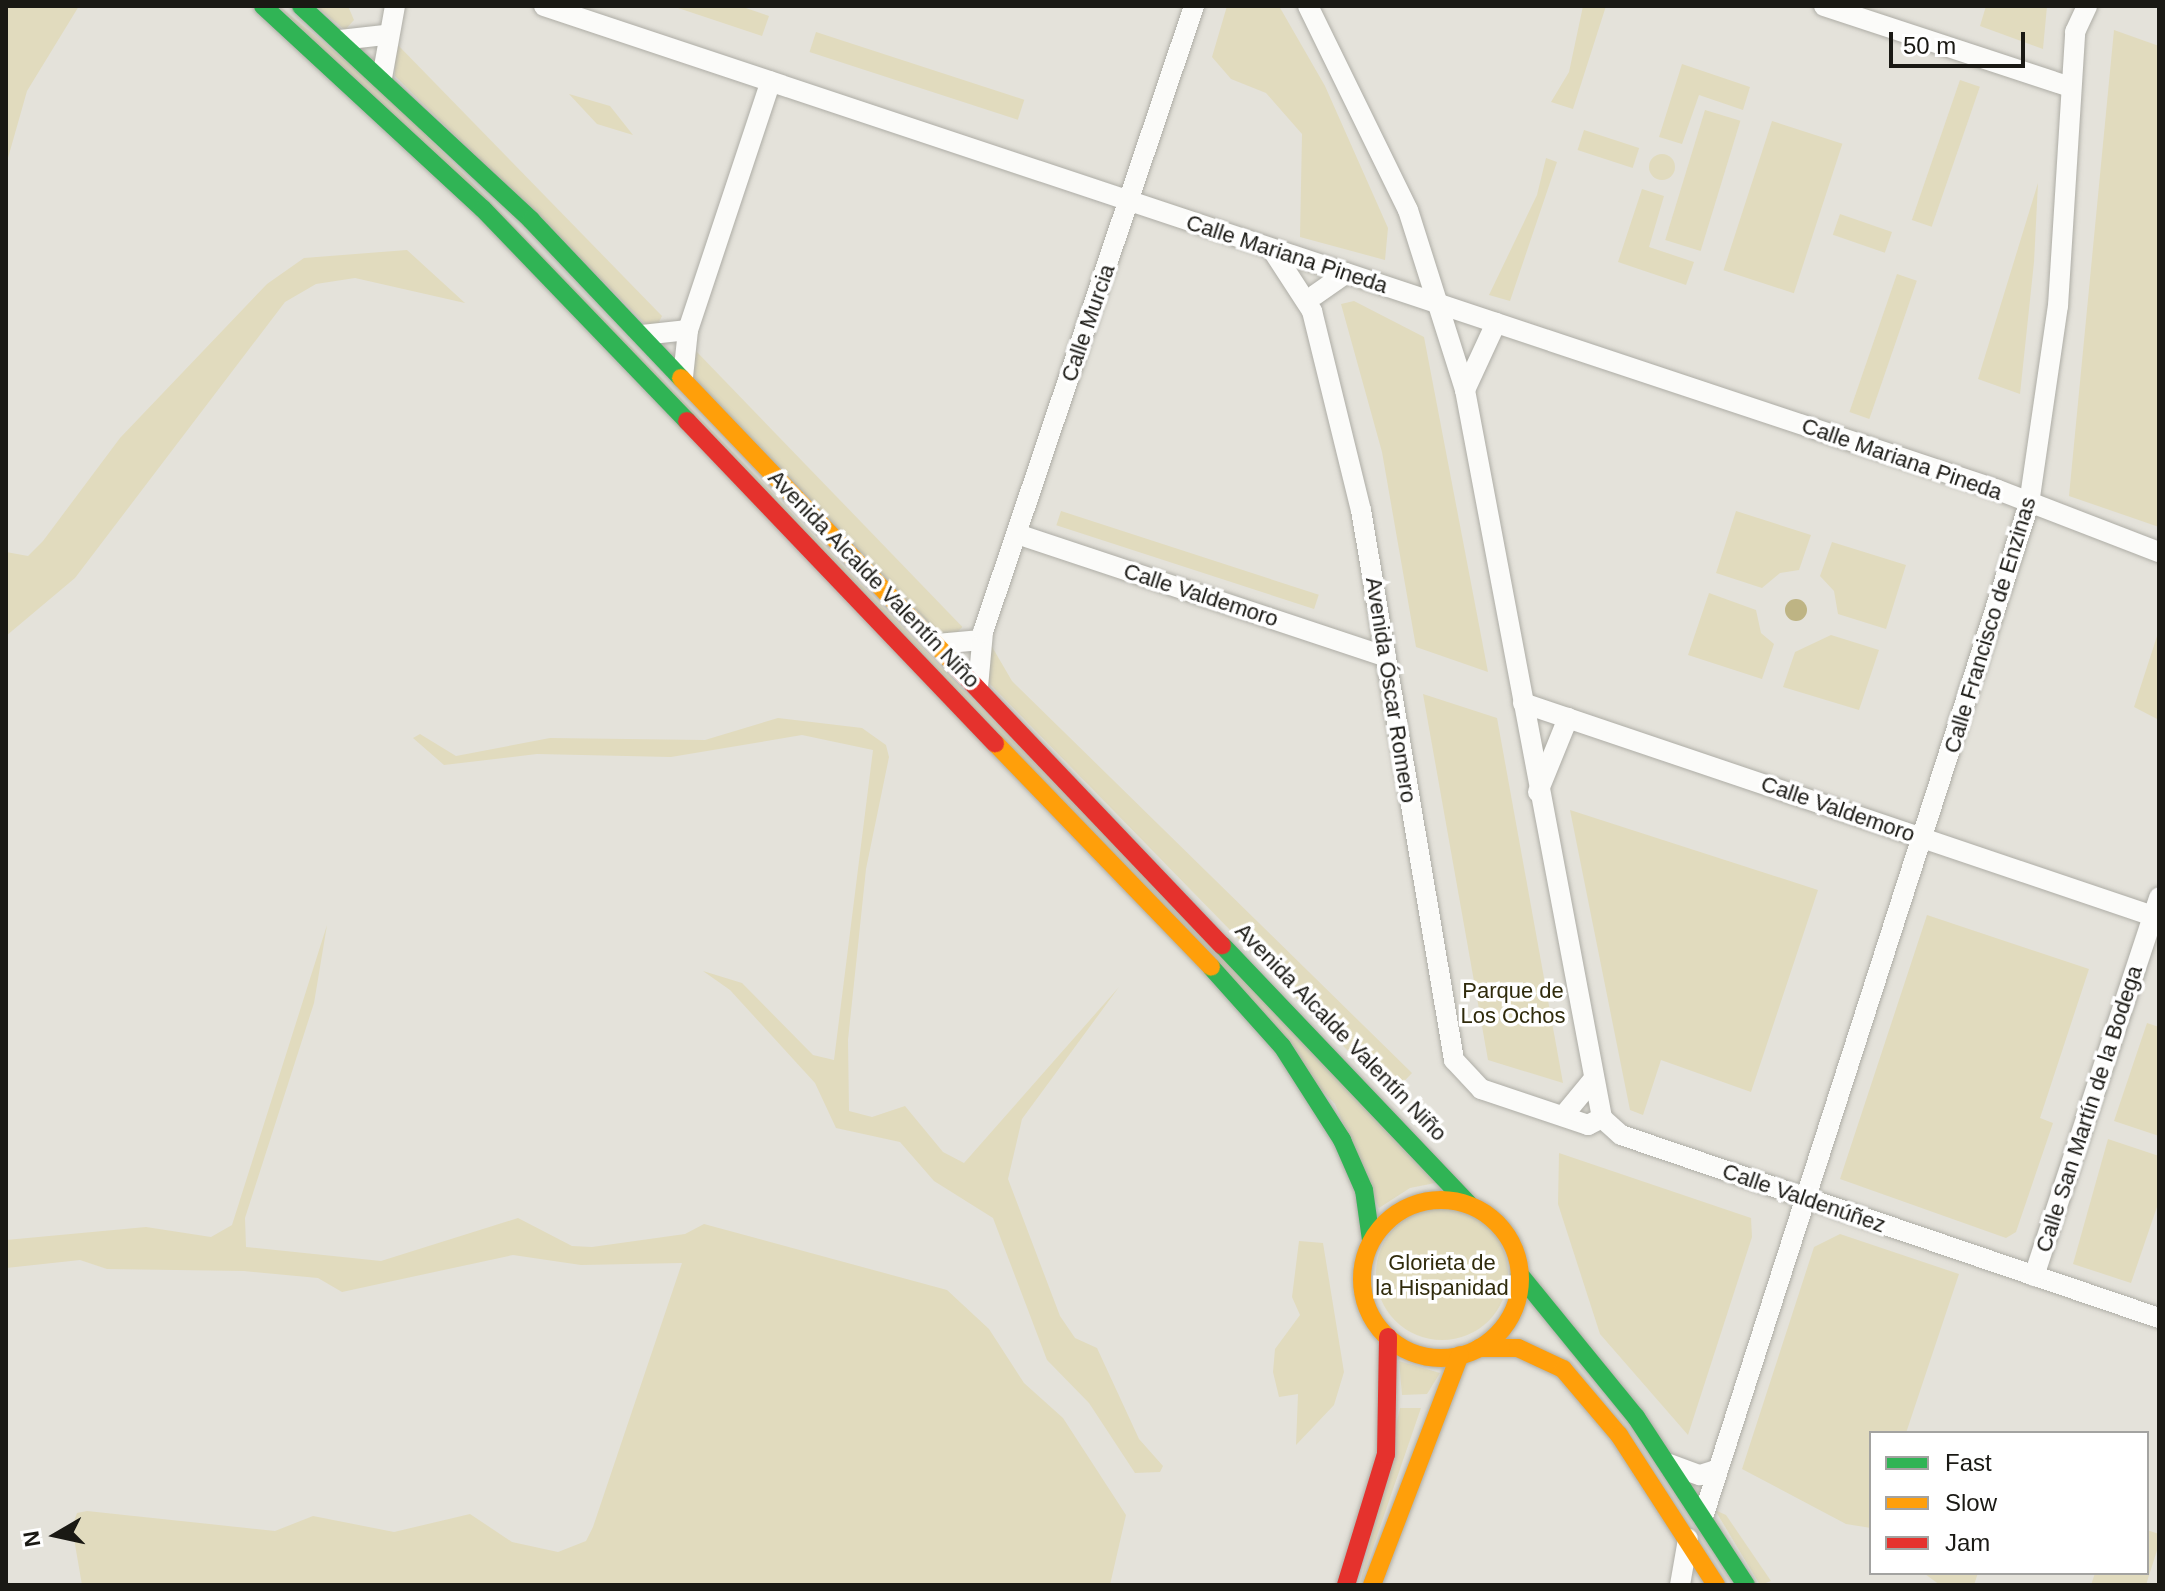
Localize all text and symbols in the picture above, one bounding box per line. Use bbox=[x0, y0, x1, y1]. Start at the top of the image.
scale bar bbox=[1893, 16, 2029, 66]
text: 50 m bbox=[1903, 32, 1956, 59]
street label: Calle Mariana Pineda bbox=[1183, 209, 1391, 299]
street label: Calle Murcia bbox=[1056, 261, 1120, 385]
street label: Calle Mariana Pineda bbox=[1798, 412, 2006, 506]
street label: Avenida Alcalde Valentín Niño bbox=[762, 464, 986, 694]
street label: Calle Francisco de Enzinas bbox=[1938, 494, 2042, 756]
street label: Calle Valdemoro bbox=[1120, 558, 1282, 632]
street label: Avenida Óscar Romero bbox=[1360, 575, 1422, 805]
street label: Calle Valdemoro bbox=[1758, 770, 1918, 848]
street label: Avenida Alcalde Valentín Niño bbox=[1229, 917, 1453, 1147]
street label: Calle San Martín de la Bodega bbox=[2030, 962, 2148, 1256]
park label: Parque de Los Ochos bbox=[1460, 977, 1566, 1028]
street label: Calle Valdenúñez bbox=[1719, 1158, 1889, 1238]
park label: Glorieta de la Hispanidad bbox=[1375, 1249, 1509, 1300]
legend bbox=[1869, 1431, 2149, 1575]
text: Fast bbox=[1945, 1449, 1992, 1476]
text: Slow bbox=[1945, 1489, 1997, 1516]
north arrow bbox=[16, 1495, 96, 1575]
text: N bbox=[18, 1529, 45, 1549]
text: Jam bbox=[1945, 1529, 1990, 1556]

